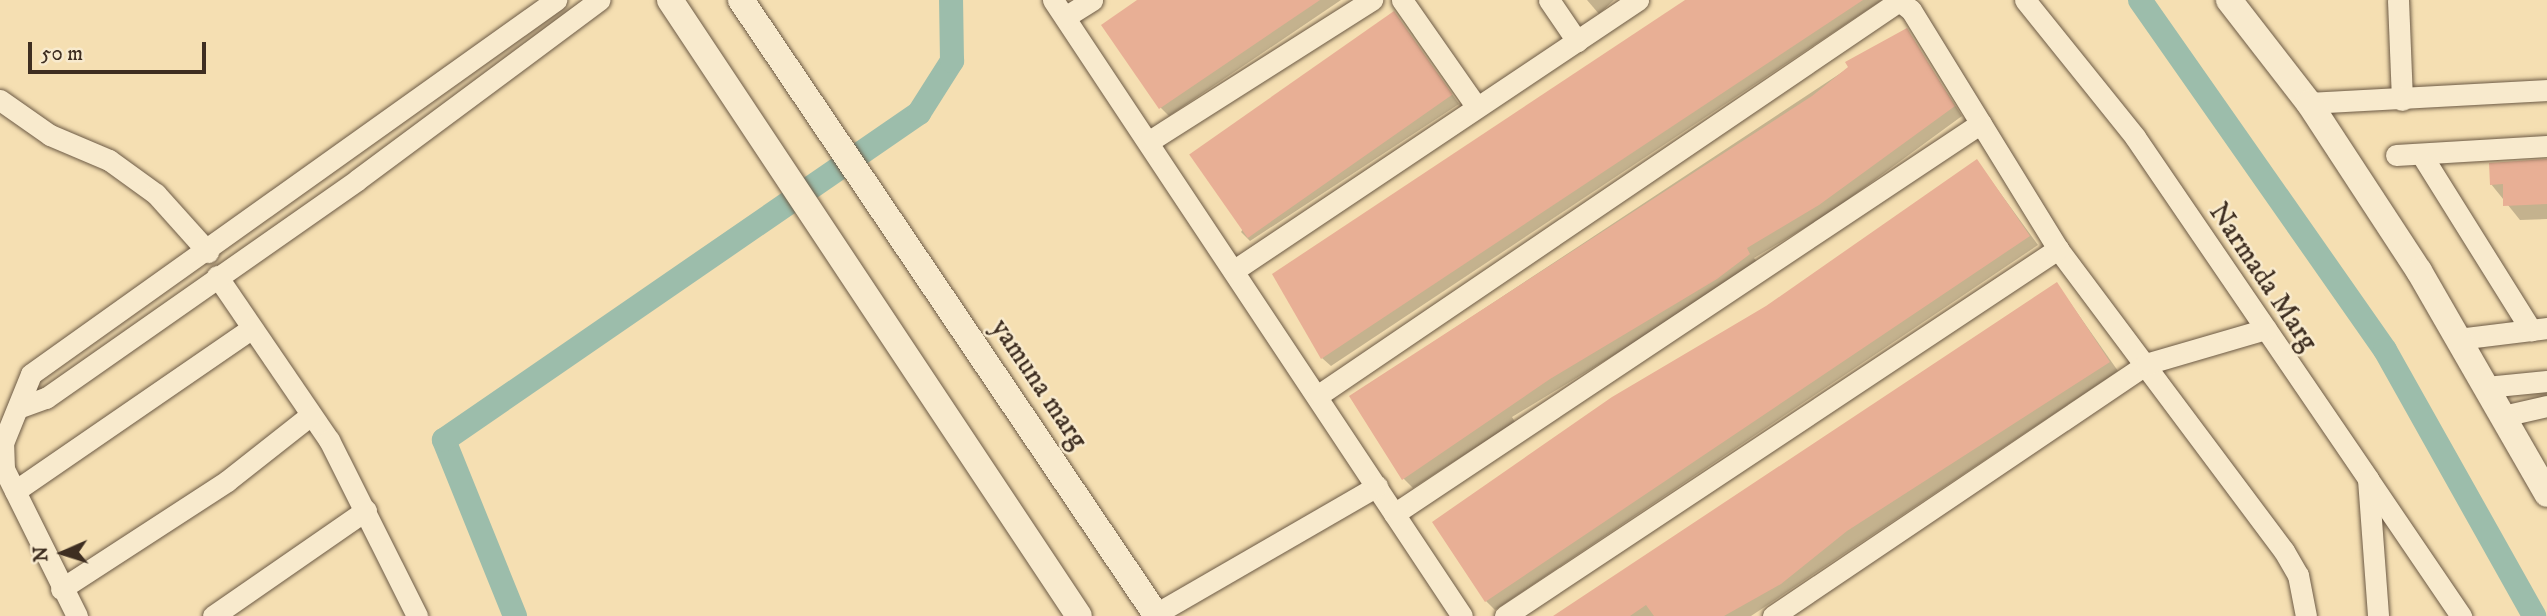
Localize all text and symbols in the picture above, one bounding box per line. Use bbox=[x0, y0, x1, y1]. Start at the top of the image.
scale bar bbox=[32, 28, 210, 72]
text: 50 m bbox=[41, 41, 83, 67]
street label: Narmada Marg bbox=[2201, 197, 2325, 357]
street label: yamuna marg bbox=[983, 313, 1095, 455]
north arrow bbox=[28, 518, 98, 588]
text: N bbox=[30, 546, 53, 563]

